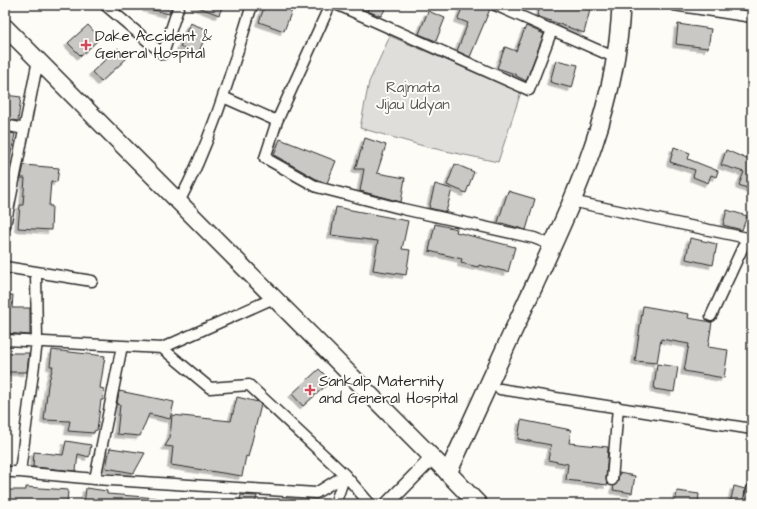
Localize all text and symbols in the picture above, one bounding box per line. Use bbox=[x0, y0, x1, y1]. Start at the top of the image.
place label: Dake Accident & General Hospital bbox=[95, 26, 212, 64]
marker: Dake Accident & General Hospital bbox=[80, 39, 92, 51]
park label: Rajmata Jijau Udyan bbox=[376, 77, 450, 116]
place label: Sankalp Maternity and General Hospital bbox=[319, 371, 458, 409]
marker: Sankalp Maternity and General Hospital bbox=[304, 384, 316, 396]

